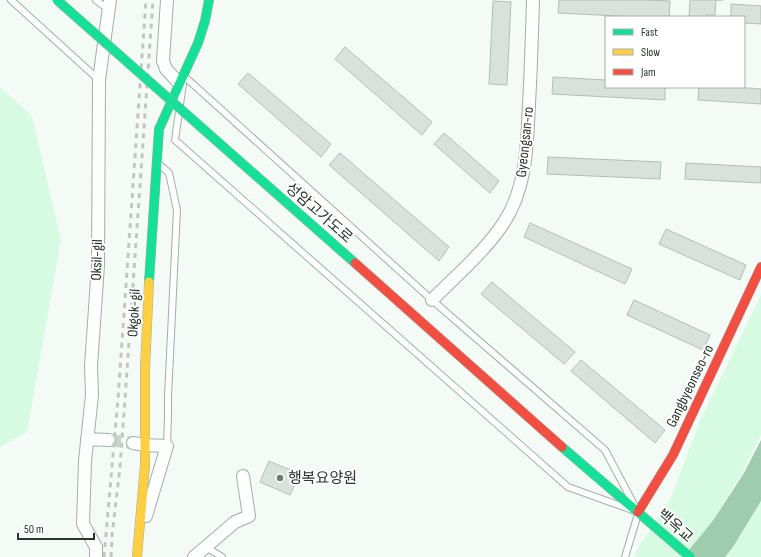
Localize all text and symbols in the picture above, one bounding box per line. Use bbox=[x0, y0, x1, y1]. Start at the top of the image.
legend bbox=[605, 16, 745, 88]
text: Fast bbox=[641, 25, 658, 40]
text: Slow bbox=[641, 45, 660, 60]
text: Jam bbox=[640, 65, 656, 80]
street label: Gyeongsan-ro bbox=[512, 106, 538, 178]
street label: 성암고가도로 bbox=[282, 179, 356, 247]
street label: Oksil-gil bbox=[87, 239, 107, 281]
street label: Okgok-gil bbox=[123, 289, 145, 337]
street label: Gangbyeonseo-ro bbox=[662, 342, 718, 430]
place label: 행복요양원 bbox=[288, 469, 357, 488]
marker: 행복요양원 bbox=[275, 473, 285, 483]
street label: 백옥교 bbox=[653, 505, 697, 547]
scale bar bbox=[18, 515, 94, 541]
text: 50 m bbox=[24, 522, 44, 537]

